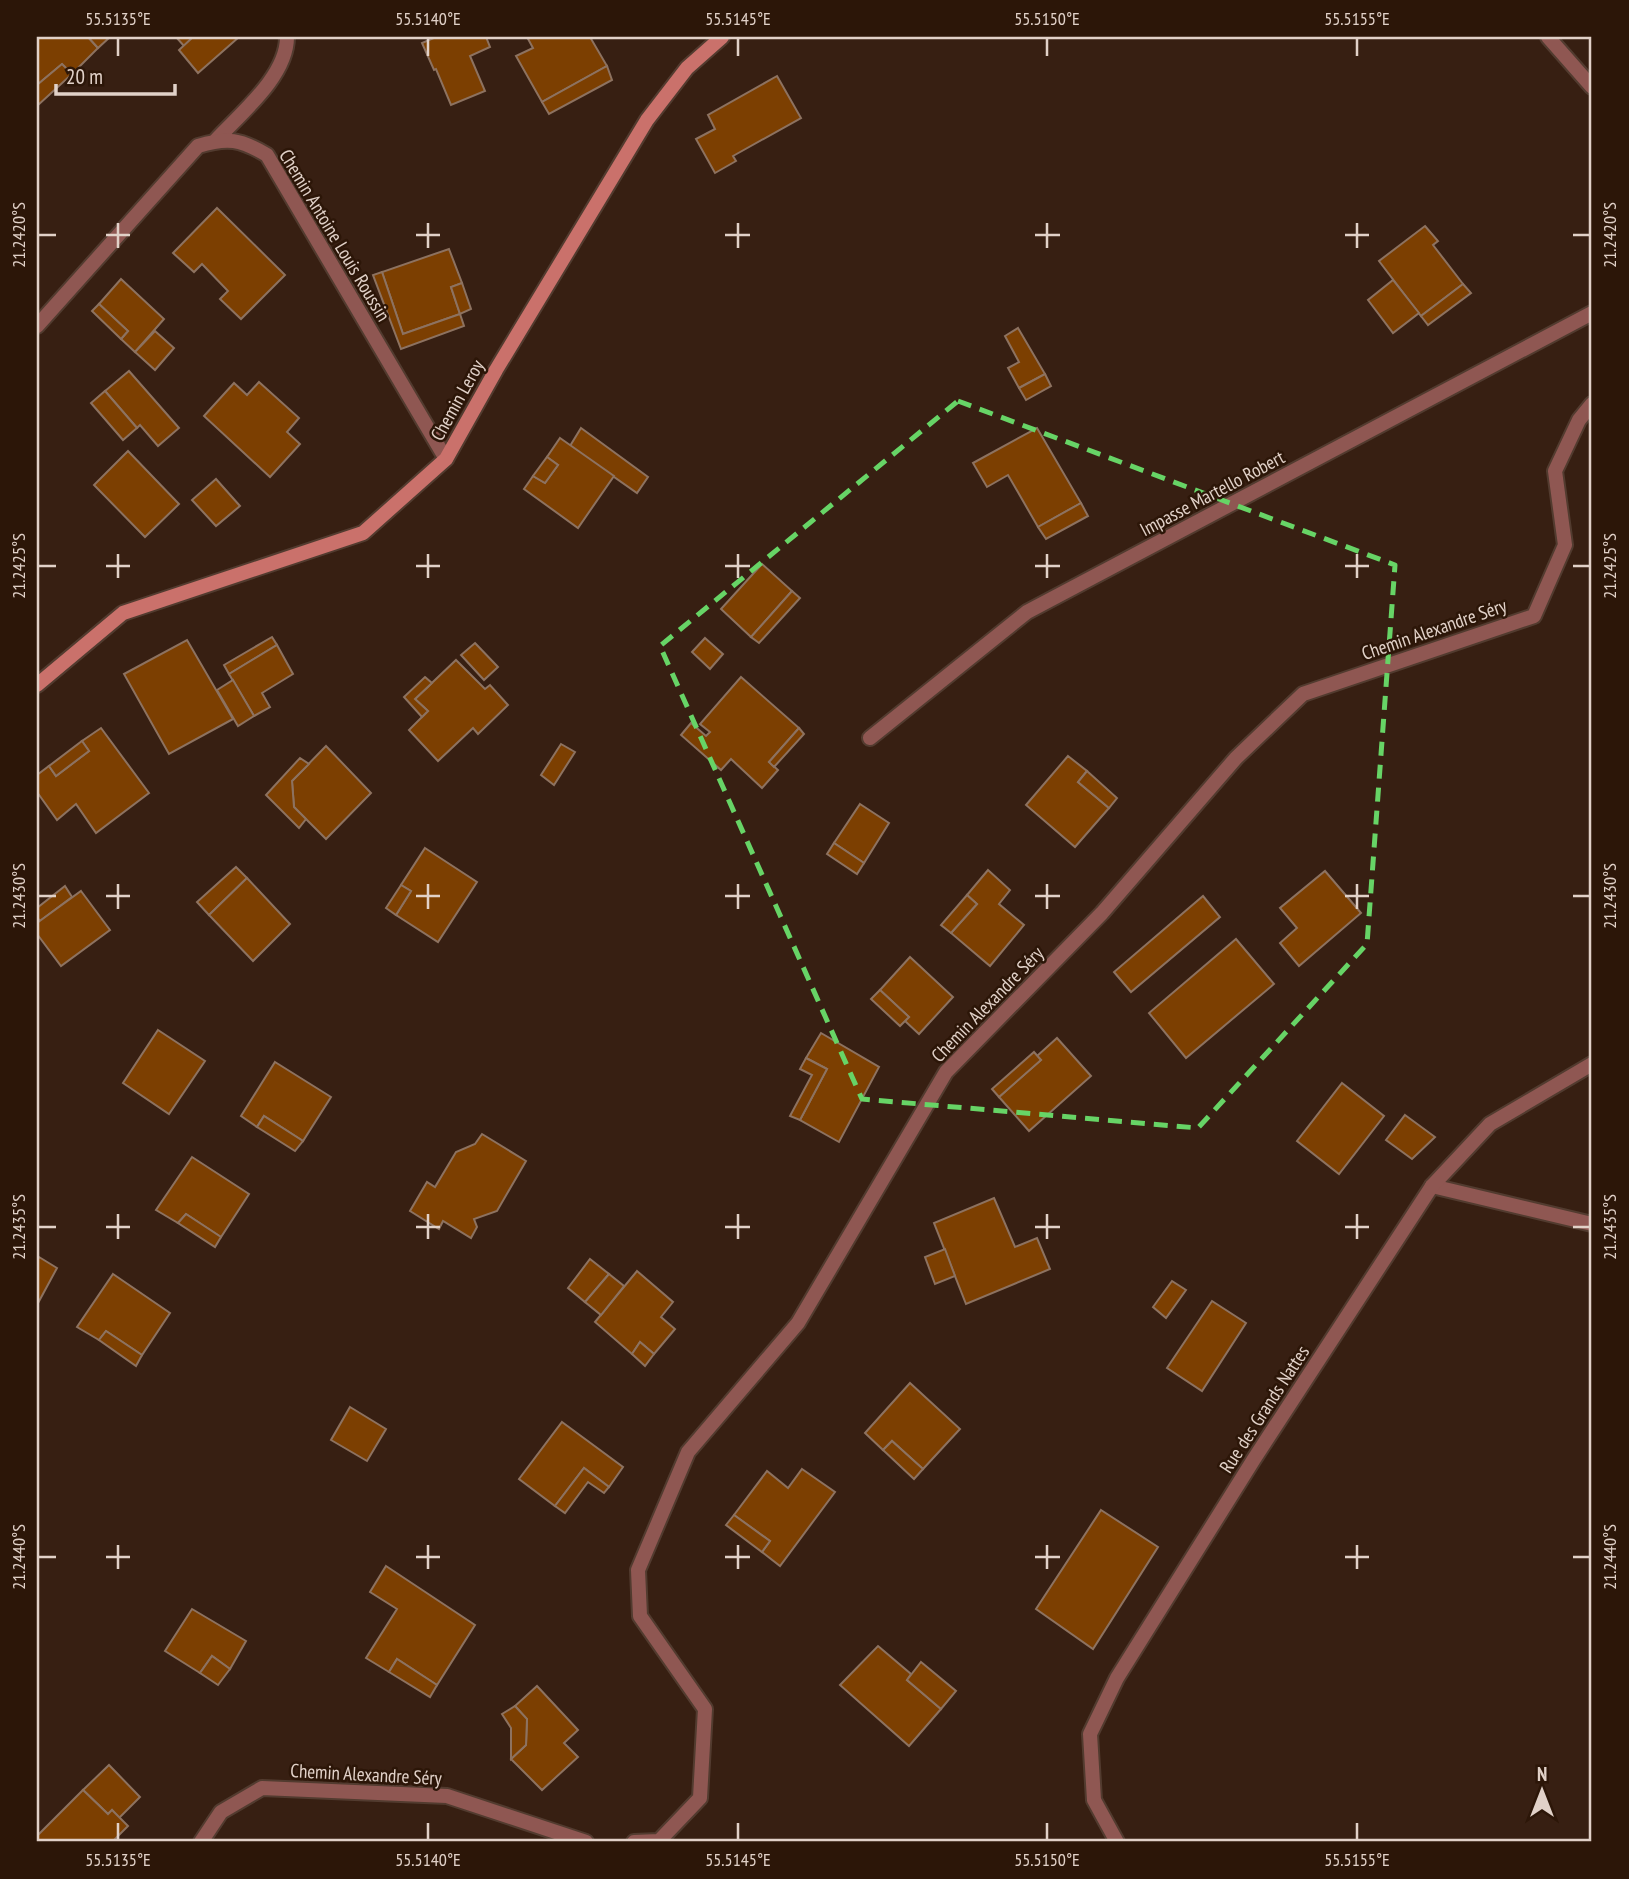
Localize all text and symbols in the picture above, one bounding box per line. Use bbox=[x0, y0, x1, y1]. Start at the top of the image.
text: 55.5135°E bbox=[85, 7, 151, 30]
text: 55.5140°E bbox=[395, 7, 461, 30]
text: 55.5145°E bbox=[705, 7, 771, 30]
text: 55.5150°E bbox=[1014, 7, 1080, 30]
text: 55.5155°E bbox=[1324, 7, 1390, 30]
scale bar bbox=[56, 52, 175, 96]
text: 20 m bbox=[66, 63, 103, 90]
street label: Chemin Antoine Louis Roussin bbox=[274, 145, 396, 325]
text: 21.2420°S bbox=[7, 202, 30, 268]
text: 21.2420°S bbox=[1598, 202, 1621, 268]
street label: Chemin Leroy bbox=[425, 355, 489, 445]
street label: Impasse Martello Robert bbox=[1136, 444, 1289, 541]
text: 21.2425°S bbox=[7, 533, 30, 599]
text: 21.2425°S bbox=[1598, 533, 1621, 599]
street label: Chemin Alexandre Séry bbox=[1358, 593, 1510, 665]
text: 21.2430°S bbox=[7, 863, 30, 929]
text: 21.2430°S bbox=[1598, 863, 1621, 929]
street label: Chemin Alexandre Séry bbox=[926, 941, 1049, 1067]
text: 21.2435°S bbox=[7, 1194, 30, 1260]
text: 21.2435°S bbox=[1598, 1194, 1621, 1260]
street label: Rue des Grands Nattes bbox=[1214, 1341, 1314, 1477]
text: 21.2440°S bbox=[7, 1524, 30, 1590]
text: 21.2440°S bbox=[1598, 1524, 1621, 1590]
north arrow bbox=[1506, 1756, 1576, 1826]
street label: Chemin Alexandre Séry bbox=[290, 1758, 443, 1790]
text: N bbox=[1537, 1762, 1547, 1786]
text: 55.5135°E bbox=[85, 1848, 151, 1871]
text: 55.5140°E bbox=[395, 1848, 461, 1871]
text: 55.5145°E bbox=[705, 1848, 771, 1871]
text: 55.5150°E bbox=[1014, 1848, 1080, 1871]
text: 55.5155°E bbox=[1324, 1848, 1390, 1871]

